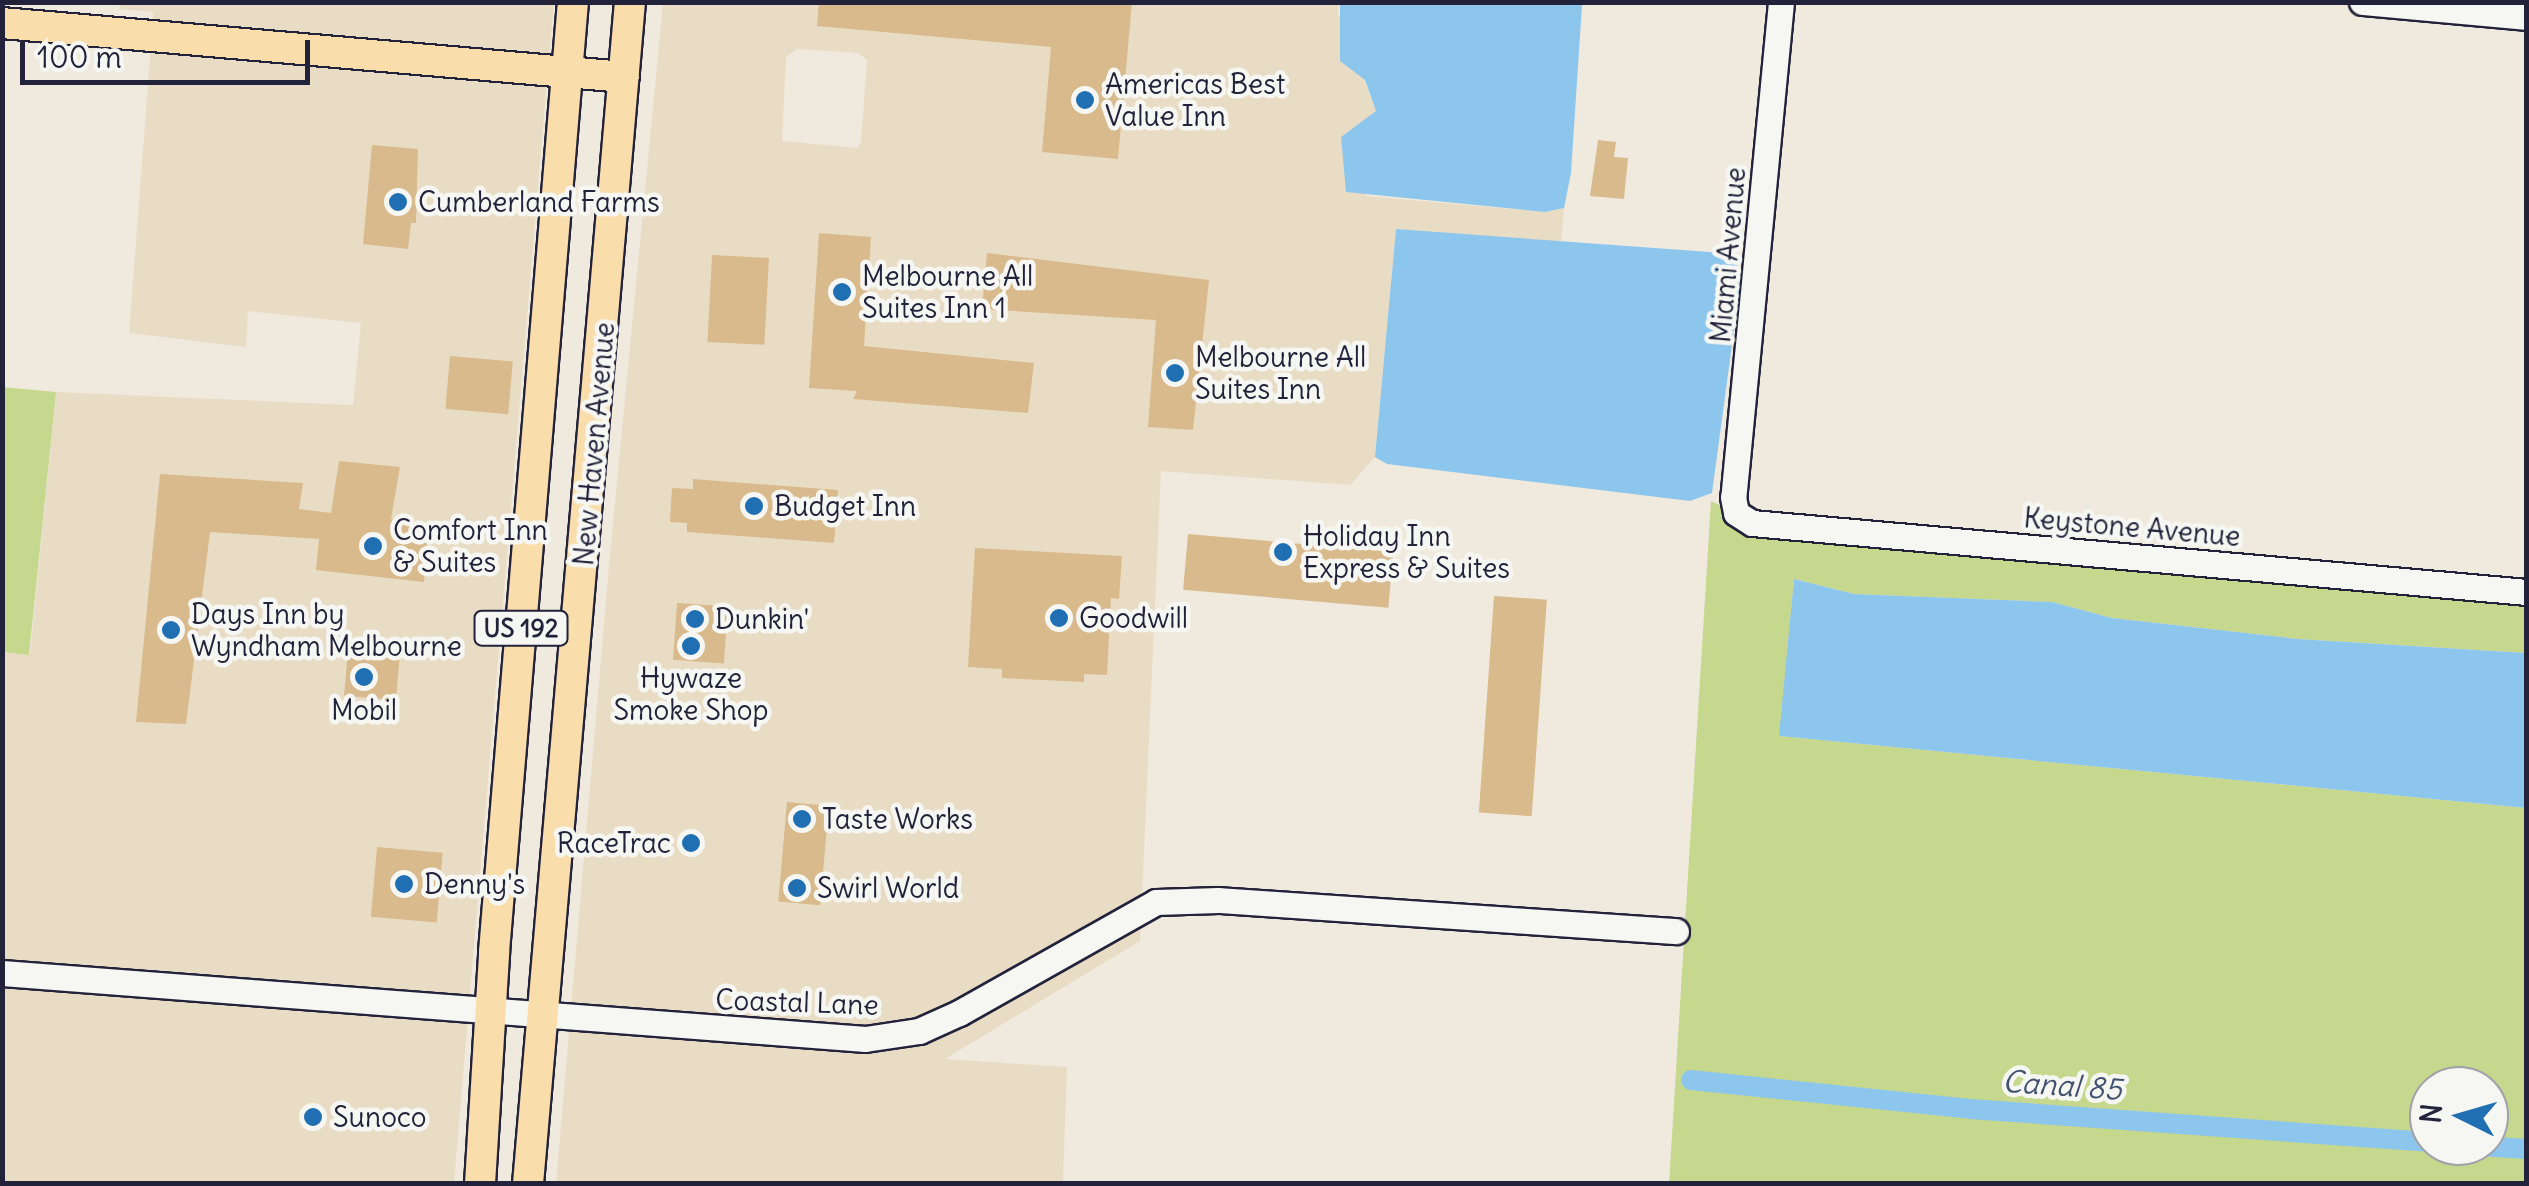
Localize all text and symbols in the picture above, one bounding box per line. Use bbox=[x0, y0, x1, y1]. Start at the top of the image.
scale bar bbox=[25, 20, 315, 82]
text: 100 m bbox=[37, 38, 122, 76]
place label: Americas Best Value Inn bbox=[1105, 67, 1285, 133]
marker: Americas Best Value Inn bbox=[1074, 89, 1096, 111]
street label: Miami Avenue bbox=[1704, 166, 1752, 344]
place label: Cumberland Farms bbox=[418, 185, 660, 219]
marker: Cumberland Farms bbox=[387, 191, 409, 213]
place label: Melbourne All Suites Inn 1 bbox=[862, 259, 1033, 325]
marker: Melbourne All Suites Inn 1 bbox=[831, 281, 853, 303]
street label: New Haven Avenue bbox=[567, 321, 621, 567]
place label: Melbourne All Suites Inn bbox=[1195, 340, 1366, 406]
marker: Melbourne All Suites Inn bbox=[1164, 362, 1186, 384]
place label: Budget Inn bbox=[774, 489, 916, 523]
marker: Budget Inn bbox=[743, 495, 765, 517]
street label: Keystone Avenue bbox=[2022, 501, 2242, 553]
place label: Comfort Inn & Suites bbox=[393, 513, 548, 579]
place label: Holiday Inn Express & Suites bbox=[1303, 519, 1510, 585]
marker: Comfort Inn & Suites bbox=[362, 535, 384, 557]
marker: Holiday Inn Express & Suites bbox=[1272, 541, 1294, 563]
place label: Days Inn by Wyndham Melbourne bbox=[191, 597, 462, 663]
place label: Goodwill bbox=[1079, 601, 1188, 635]
place label: Dunkin' bbox=[715, 602, 809, 636]
marker: Goodwill bbox=[1048, 607, 1070, 629]
road number: US 192 bbox=[474, 608, 568, 648]
marker: Dunkin' bbox=[684, 608, 706, 630]
marker: Days Inn by Wyndham Melbourne bbox=[160, 619, 182, 641]
marker: Hywaze Smoke Shop bbox=[680, 635, 702, 657]
place label: Hywaze Smoke Shop bbox=[613, 661, 769, 727]
marker: Mobil bbox=[353, 666, 375, 688]
place label: Mobil bbox=[331, 693, 397, 727]
place label: Taste Works bbox=[822, 802, 973, 836]
marker: Taste Works bbox=[791, 808, 813, 830]
place label: RaceTrac bbox=[557, 826, 671, 860]
marker: RaceTrac bbox=[680, 832, 702, 854]
place label: Denny's bbox=[424, 867, 525, 901]
place label: Swirl World bbox=[817, 871, 959, 905]
marker: Denny's bbox=[393, 873, 415, 895]
marker: Swirl World bbox=[786, 877, 808, 899]
street label: Coastal Lane bbox=[715, 982, 879, 1022]
water label: Canal 85 bbox=[2001, 1063, 2123, 1107]
north arrow bbox=[2409, 1066, 2509, 1166]
place label: Sunoco bbox=[333, 1100, 427, 1134]
text: N bbox=[2412, 1102, 2450, 1125]
marker: Sunoco bbox=[302, 1106, 324, 1128]

